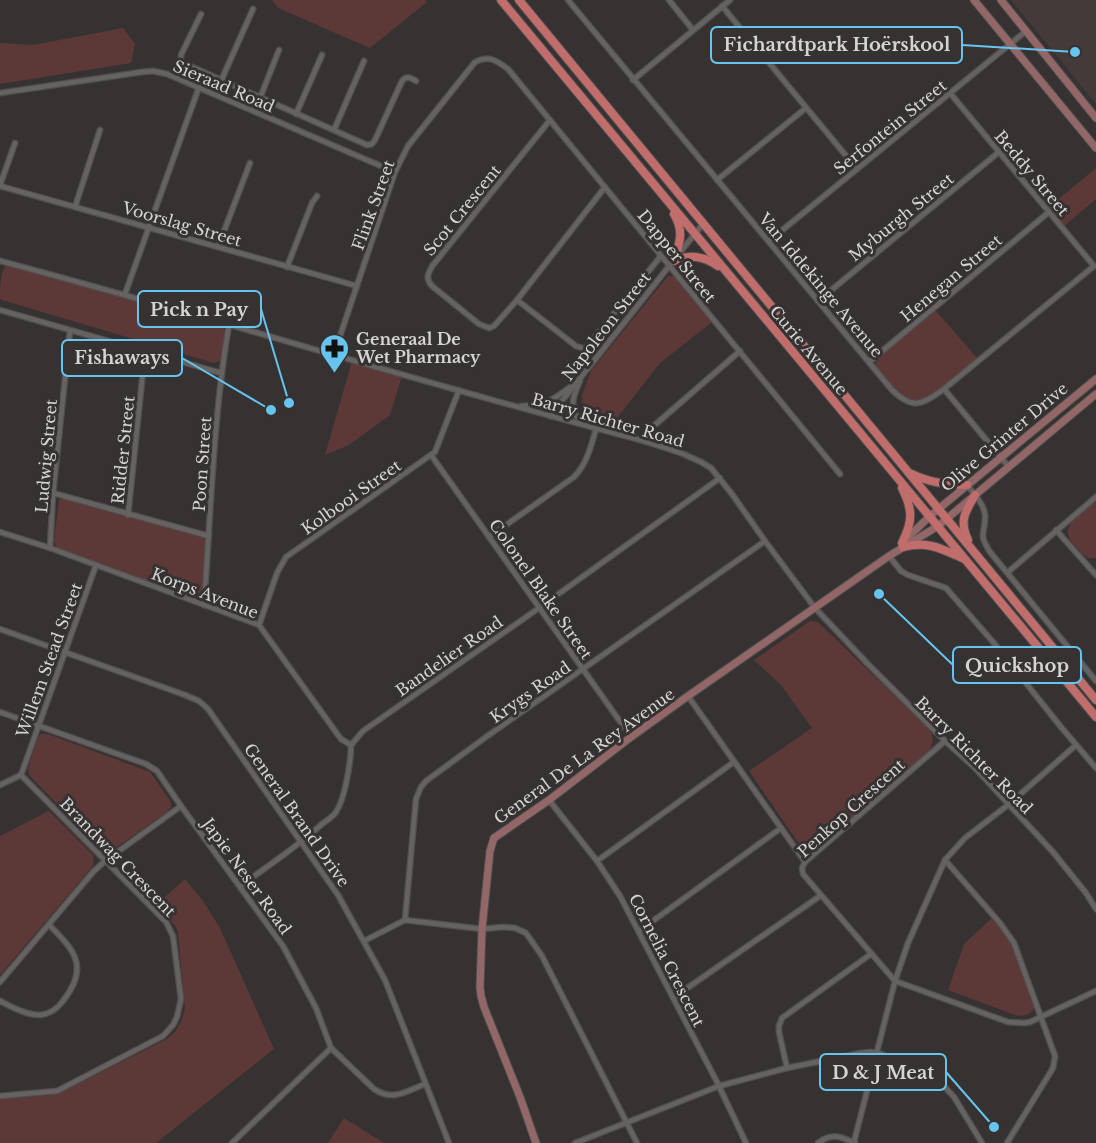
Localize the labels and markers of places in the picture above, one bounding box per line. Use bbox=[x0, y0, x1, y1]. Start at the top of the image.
callout: Fichardtpark Hoërskool bbox=[711, 27, 962, 63]
callout: Pick n Pay bbox=[138, 291, 261, 327]
place label: Generaal De Wet Pharmacy bbox=[355, 329, 481, 367]
pharmacy icon: Generaal De Wet Pharmacy bbox=[319, 332, 351, 374]
callout: Fishaways bbox=[62, 340, 182, 376]
callout: Quickshop bbox=[953, 647, 1081, 683]
callout: D & J Meat bbox=[820, 1054, 946, 1090]

